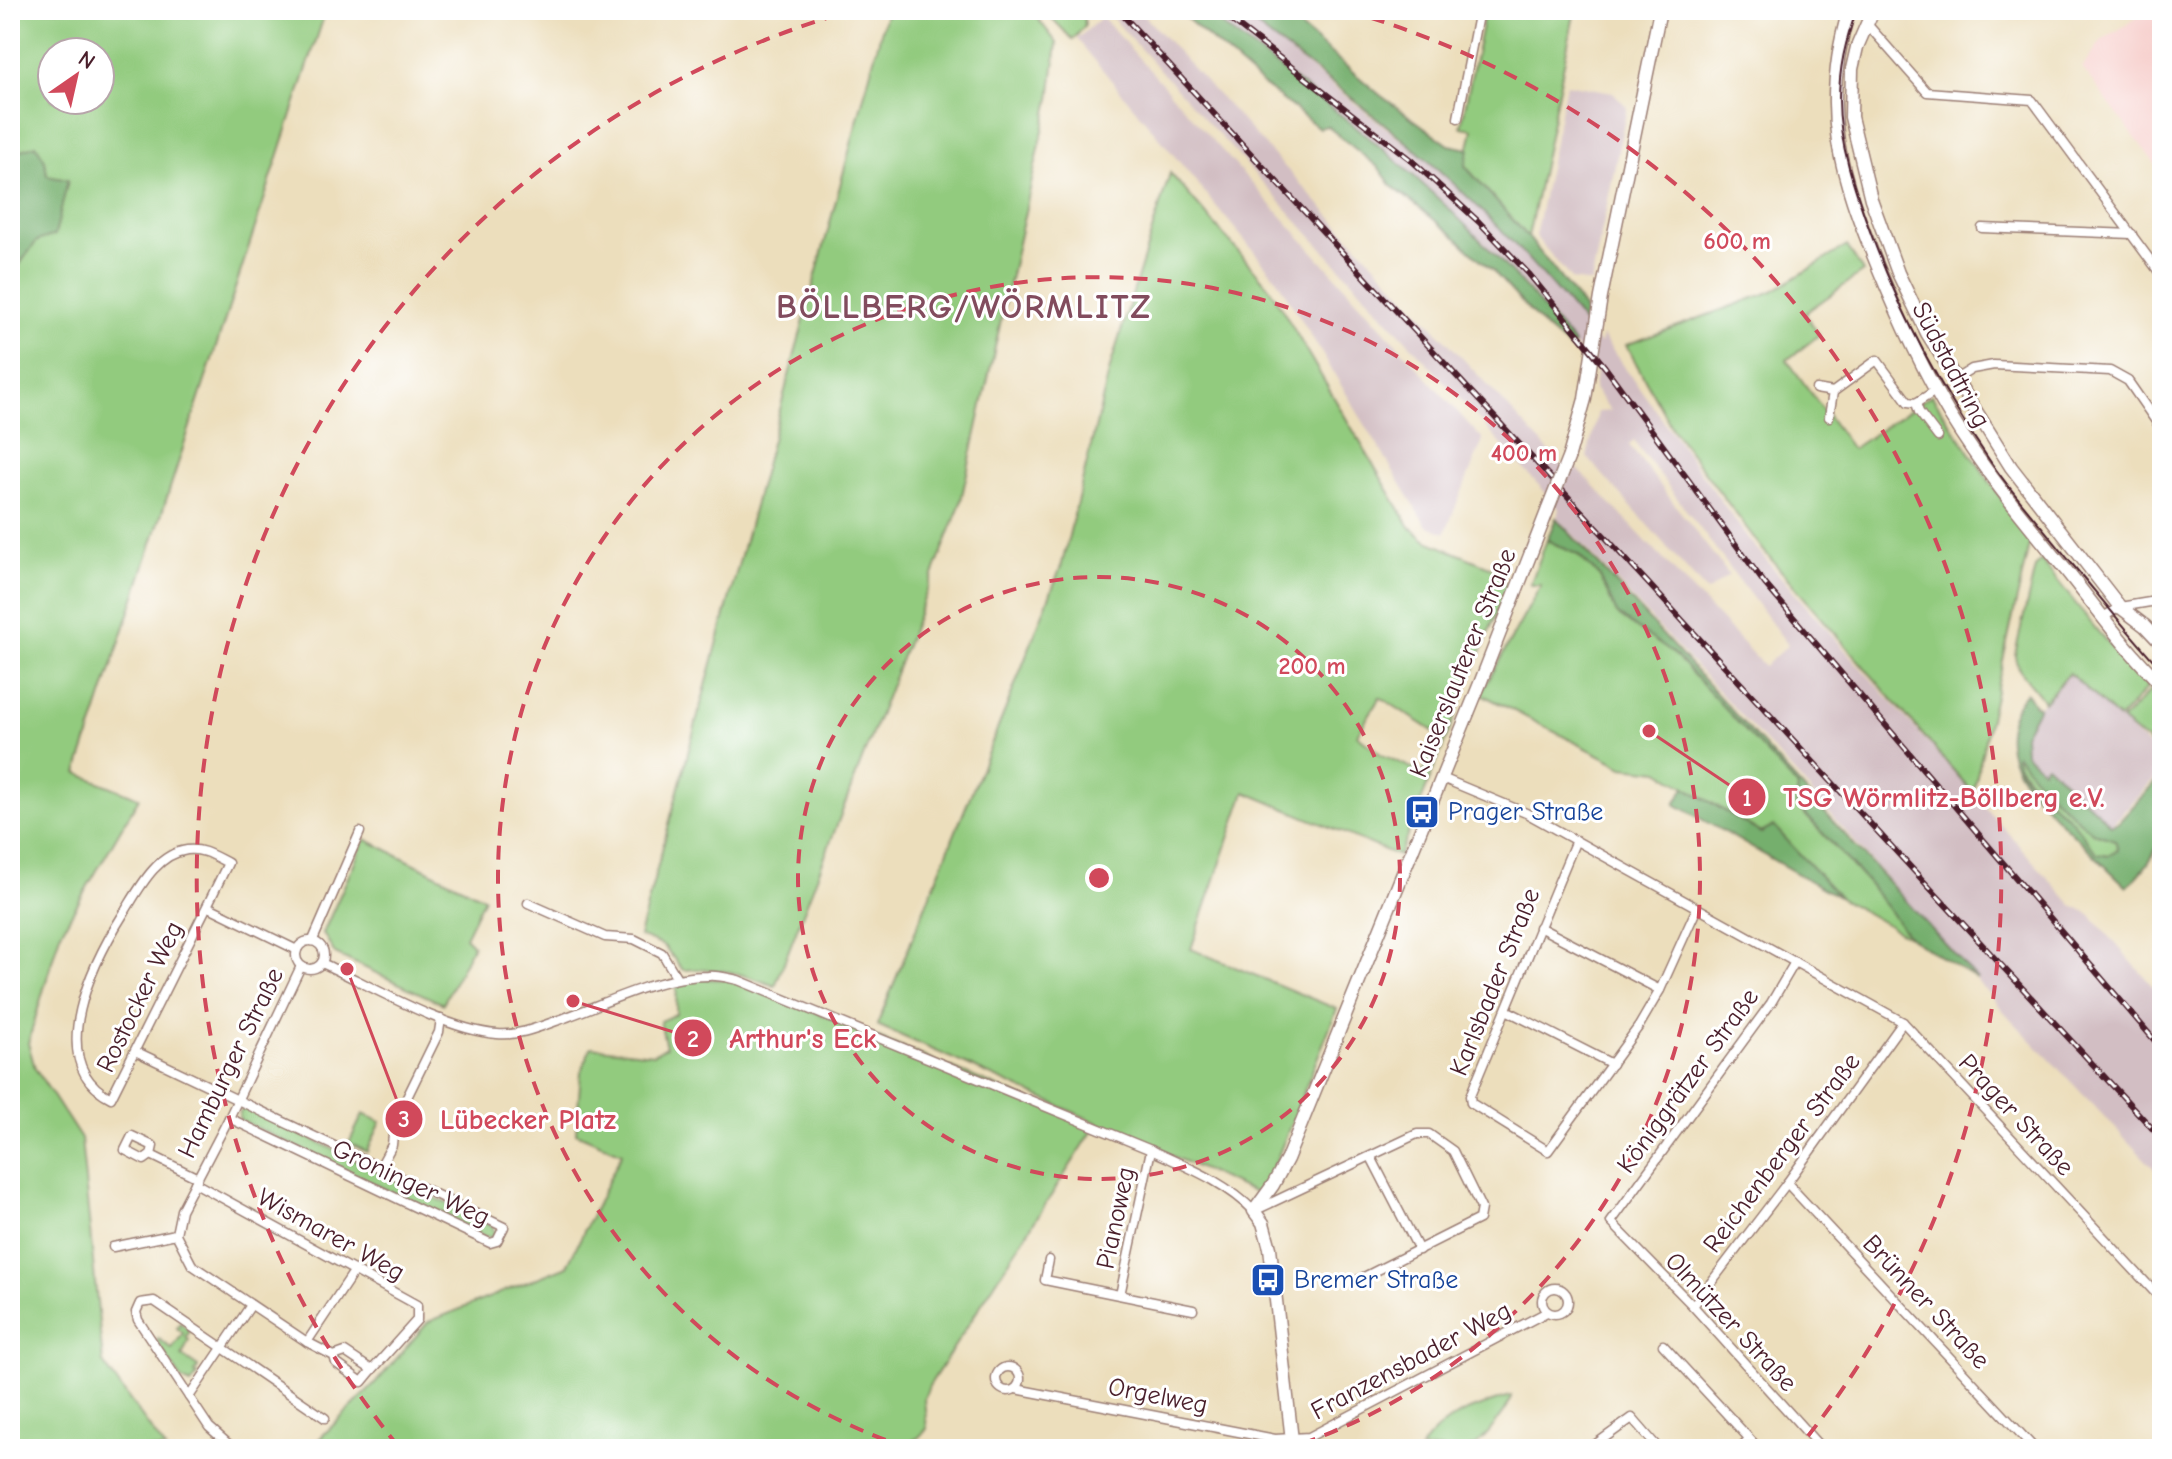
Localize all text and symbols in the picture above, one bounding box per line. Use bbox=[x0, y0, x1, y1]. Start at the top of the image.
north arrow bbox=[36, 36, 116, 116]
text: N bbox=[73, 45, 100, 75]
text: 600 m bbox=[1703, 227, 1771, 255]
district label: BÖLLBERG/WÖRMLITZ bbox=[776, 287, 1152, 327]
street label: Südstadtring bbox=[1905, 297, 1997, 433]
text: 400 m bbox=[1491, 439, 1557, 467]
street label: Kaiserslauterer Straße bbox=[1403, 544, 1523, 782]
text: 200 m bbox=[1278, 652, 1346, 680]
callout: TSG Wörmlitz-Böllberg e.V. bbox=[1727, 771, 2121, 823]
text: TSG Wörmlitz-Böllberg e.V. bbox=[1783, 782, 2105, 814]
text: 1 bbox=[1742, 784, 1752, 812]
bus stop icon: Prager Straße bbox=[1403, 793, 1441, 831]
place label: Prager Straße bbox=[1448, 797, 1603, 827]
centre of rings bbox=[1085, 864, 1113, 892]
street label: Karlsbader Straße bbox=[1444, 884, 1546, 1080]
street label: Rostocker Weg bbox=[91, 917, 189, 1077]
street label: Hamburger Straße bbox=[172, 963, 290, 1163]
street label: Königgrätzer Straße bbox=[1611, 983, 1765, 1179]
callout: Arthur's Eck bbox=[673, 1012, 892, 1064]
text: Arthur's Eck bbox=[729, 1023, 877, 1055]
text: 2 bbox=[687, 1025, 699, 1053]
street label: Reichenberger Straße bbox=[1697, 1047, 1867, 1259]
street label: Prager Straße bbox=[1952, 1048, 2080, 1182]
callout: Lübecker Platz bbox=[384, 1093, 632, 1145]
text: Lübecker Platz bbox=[440, 1104, 616, 1136]
text: 3 bbox=[398, 1105, 410, 1133]
street label: Groninger Weg bbox=[327, 1133, 495, 1233]
street label: Pianoweg bbox=[1091, 1164, 1141, 1272]
street label: Wismarer Weg bbox=[252, 1182, 410, 1288]
street label: Brünner Straße bbox=[1856, 1229, 1996, 1375]
street label: Olmützer Straße bbox=[1659, 1246, 1803, 1398]
bus stop icon: Bremer Straße bbox=[1249, 1261, 1287, 1299]
place label: Bremer Straße bbox=[1294, 1265, 1458, 1295]
street label: Franzensbader Weg bbox=[1306, 1296, 1516, 1426]
street label: Orgelweg bbox=[1106, 1372, 1210, 1420]

